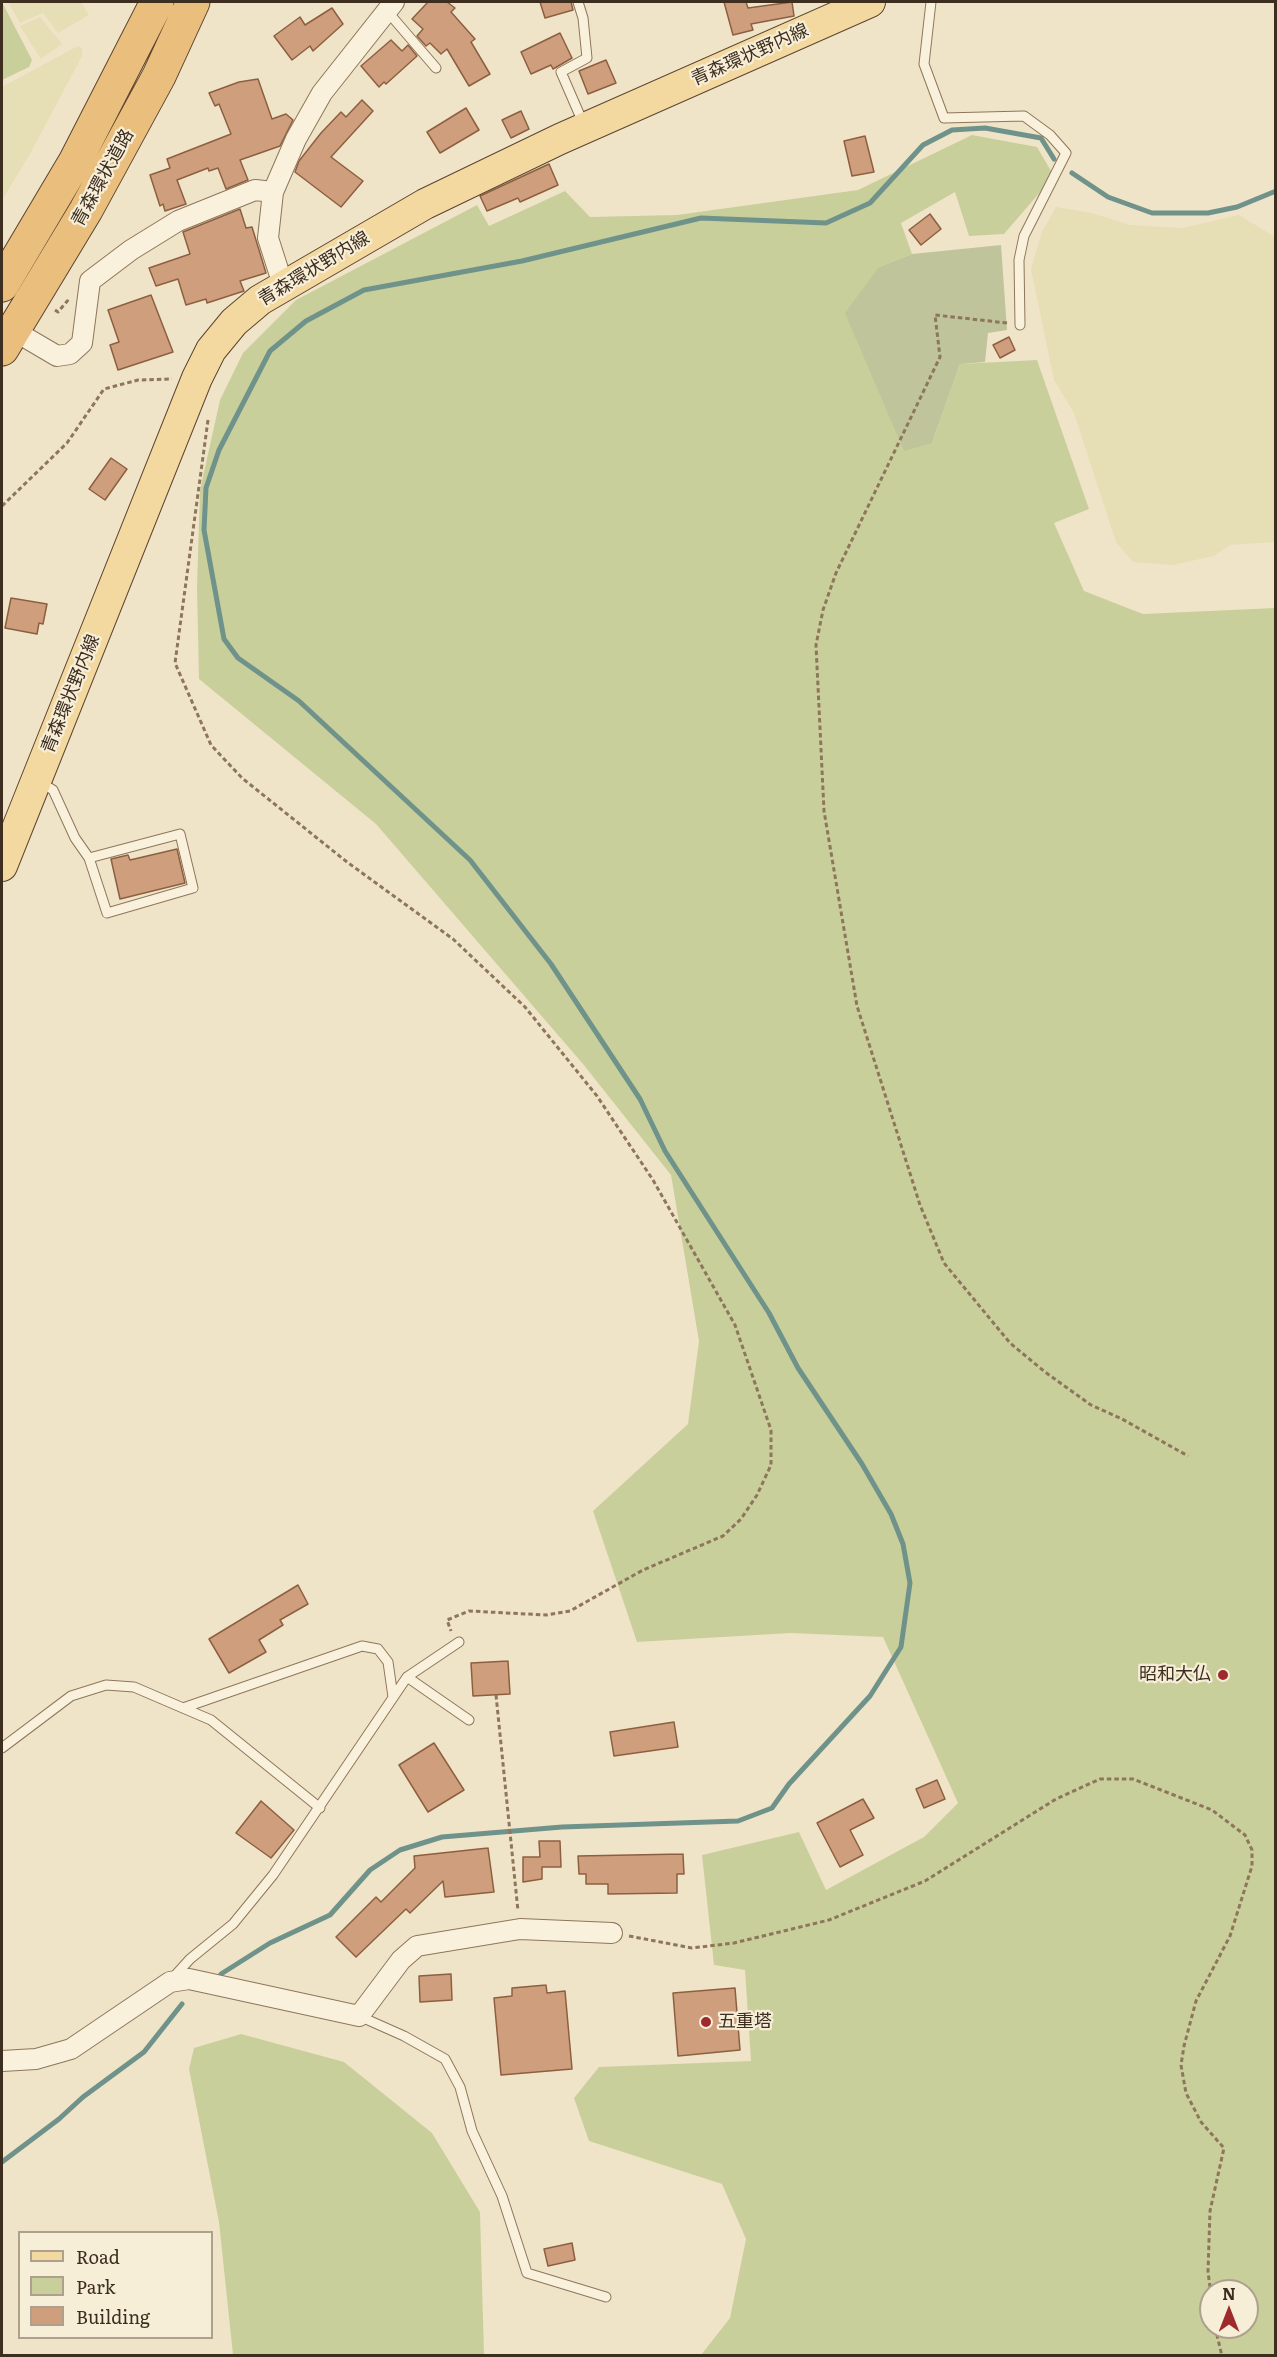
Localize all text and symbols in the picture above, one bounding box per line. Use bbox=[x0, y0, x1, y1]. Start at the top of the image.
street label: 青森環状野内線 bbox=[688, 20, 812, 90]
street label: 青森環状道路 bbox=[67, 126, 139, 230]
street label: 青森環状野内線 bbox=[254, 227, 374, 311]
street label: 青森環状野内線 bbox=[37, 632, 105, 756]
place label: 昭和大仏 bbox=[1139, 1664, 1211, 1686]
marker: 昭和大仏 bbox=[1216, 1668, 1230, 1682]
place label: 五重塔 bbox=[718, 2011, 772, 2033]
marker: 五重塔 bbox=[699, 2015, 713, 2029]
legend bbox=[18, 2231, 213, 2339]
text: Road bbox=[76, 2243, 120, 2270]
text: Park bbox=[76, 2273, 115, 2300]
north arrow bbox=[1199, 2279, 1259, 2339]
text: N bbox=[1222, 2281, 1236, 2305]
text: Building bbox=[76, 2303, 150, 2330]

